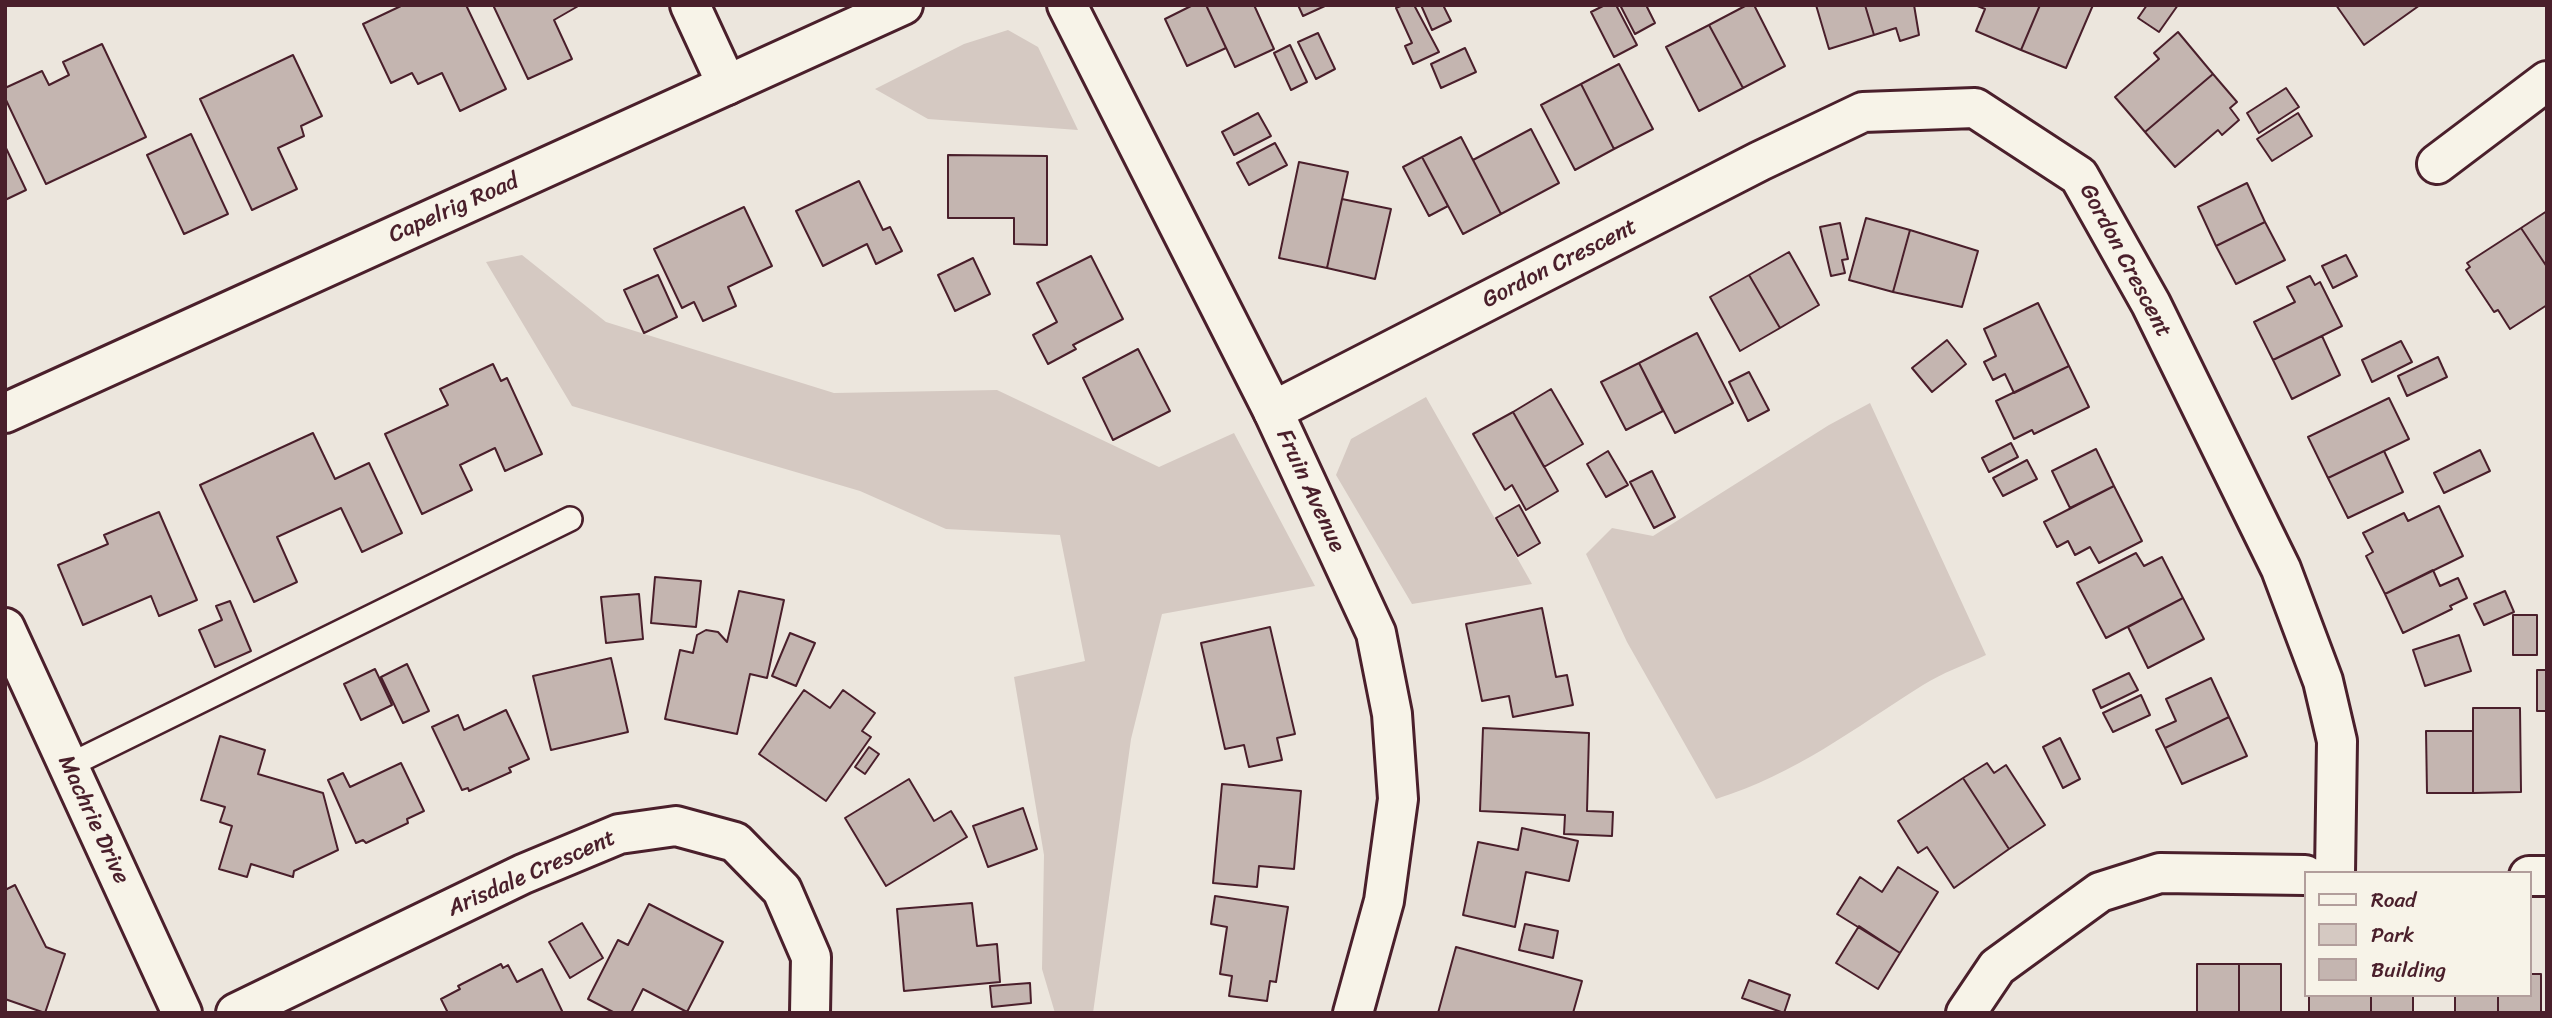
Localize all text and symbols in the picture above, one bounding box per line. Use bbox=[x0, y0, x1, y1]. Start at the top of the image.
street label: Capelrig Road bbox=[385, 168, 523, 250]
street label: Gordon Crescent bbox=[2073, 180, 2177, 342]
street label: Gordon Crescent bbox=[1478, 213, 1642, 315]
street label: Fruin Avenue bbox=[1270, 425, 1350, 557]
street label: Machrie Drive bbox=[51, 751, 135, 889]
street label: Arisdale Crescent bbox=[444, 825, 620, 923]
legend bbox=[2304, 871, 2531, 997]
text: Road bbox=[2371, 881, 2416, 919]
text: Park bbox=[2371, 916, 2414, 954]
text: Building bbox=[2371, 951, 2446, 989]

